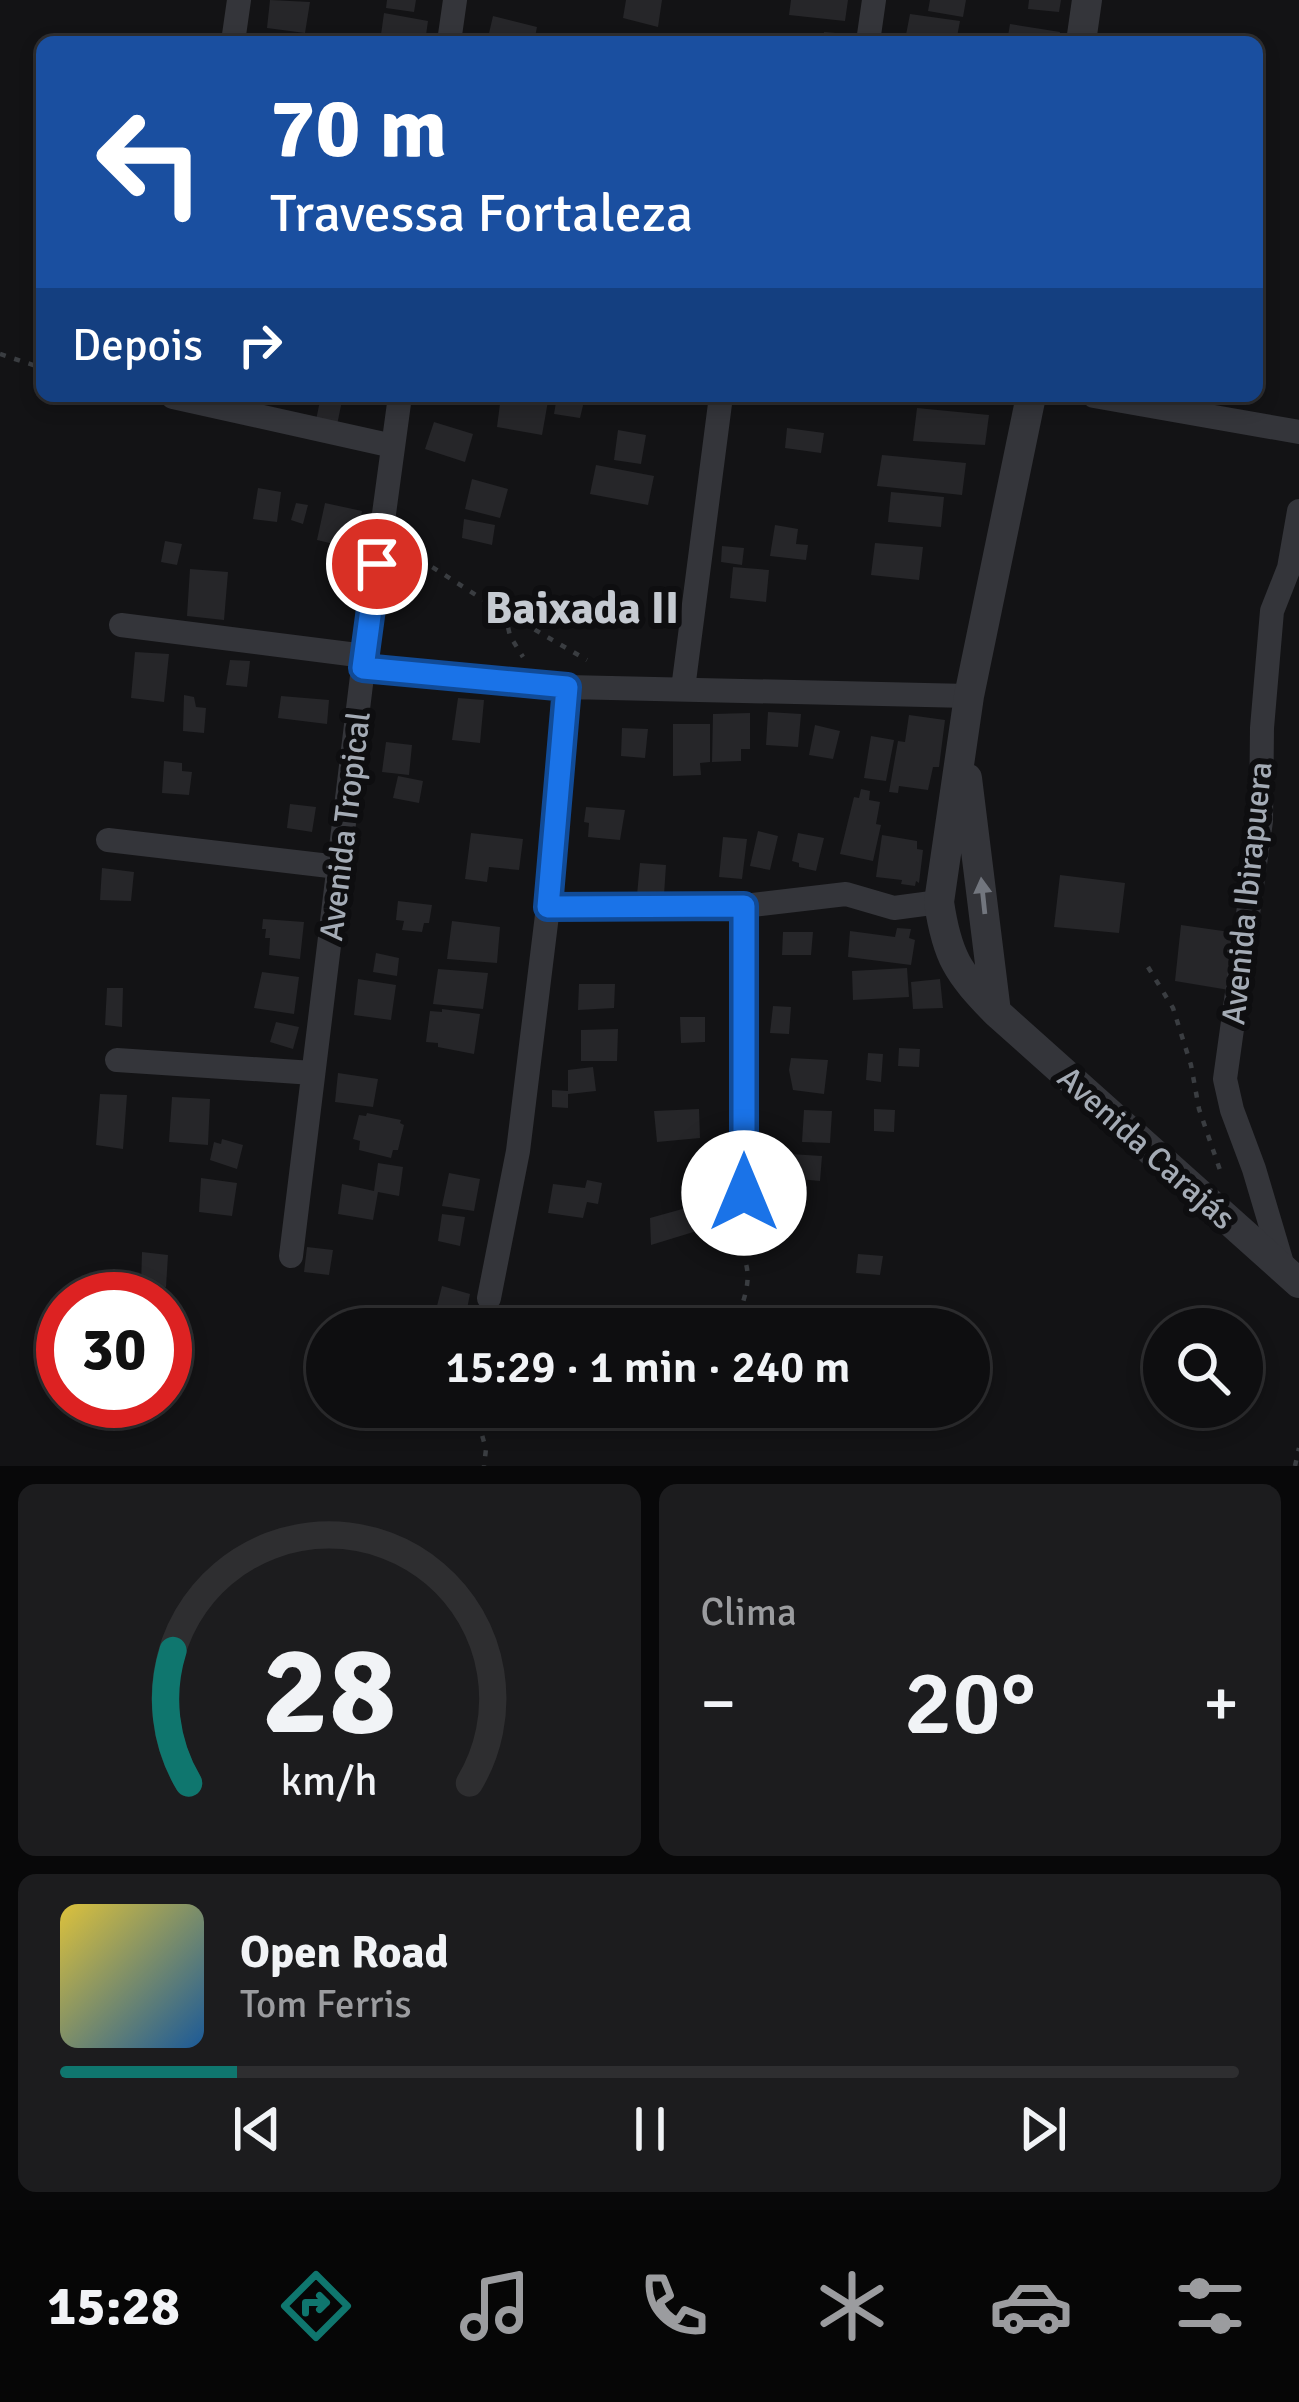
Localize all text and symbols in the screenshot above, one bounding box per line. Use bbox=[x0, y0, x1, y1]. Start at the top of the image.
text: 70 m bbox=[270, 77, 447, 181]
icon: left bbox=[72, 84, 228, 240]
text: Travessa Fortaleza bbox=[270, 180, 693, 247]
icon: right bbox=[227, 312, 293, 378]
text: Depois bbox=[72, 318, 203, 373]
pin bbox=[326, 513, 428, 615]
icon: arrive bbox=[344, 531, 410, 597]
district label: Baixada II bbox=[485, 581, 679, 636]
street label: Avenida Tropical bbox=[311, 709, 380, 943]
street label: Avenida Ibirapuera bbox=[1213, 760, 1282, 1027]
one-way arrow bbox=[973, 877, 992, 914]
street label: Avenida Carajás bbox=[1049, 1058, 1243, 1239]
position arrow bbox=[681, 1130, 807, 1256]
speed limit sign: 30 bbox=[36, 1272, 192, 1428]
map controls bbox=[1143, 1308, 1263, 1428]
button: search bbox=[1143, 1308, 1263, 1428]
text: 15:29 · 1 min · 240 m bbox=[446, 1340, 850, 1395]
text: Clima bbox=[701, 1588, 797, 1636]
text: 28 bbox=[262, 1615, 397, 1768]
text: 20° bbox=[904, 1648, 1036, 1759]
text: − bbox=[701, 1663, 736, 1744]
text: + bbox=[1203, 1663, 1239, 1744]
text: km/h bbox=[281, 1755, 378, 1808]
text: Open Road bbox=[240, 1925, 449, 1980]
text: Tom Ferris bbox=[240, 1980, 412, 2028]
icon: previous bbox=[224, 2096, 290, 2162]
icon: pause bbox=[617, 2096, 683, 2162]
icon: next bbox=[1010, 2096, 1076, 2162]
icon: directions bbox=[274, 2264, 358, 2348]
icon: music bbox=[453, 2264, 537, 2348]
icon: phone bbox=[632, 2264, 716, 2348]
icon: climate bbox=[810, 2264, 894, 2348]
icon: car bbox=[989, 2264, 1073, 2348]
icon: filters bbox=[1168, 2264, 1252, 2348]
text: 15:28 bbox=[47, 2273, 180, 2340]

